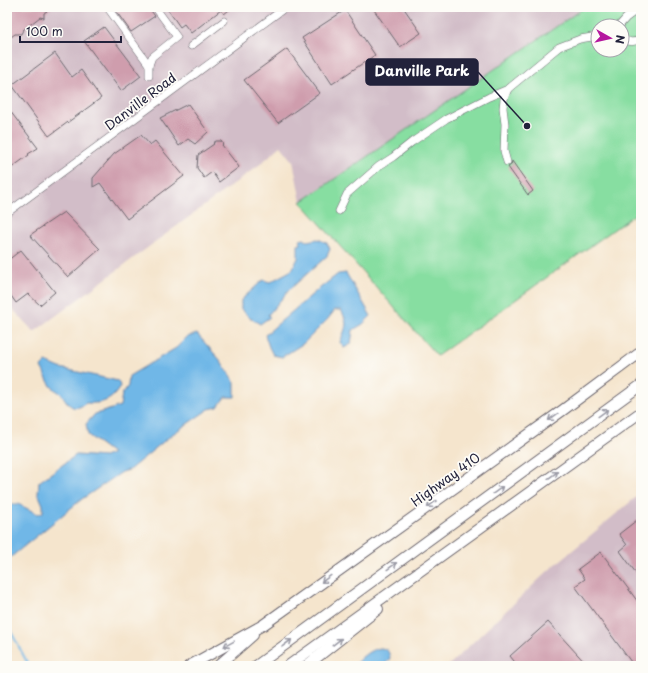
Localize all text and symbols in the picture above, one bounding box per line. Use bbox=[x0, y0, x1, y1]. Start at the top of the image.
scale bar bbox=[20, 18, 121, 44]
north arrow bbox=[590, 18, 630, 58]
text: 100 m bbox=[26, 22, 63, 40]
text: N bbox=[611, 34, 629, 45]
callout: Danville Park bbox=[366, 59, 478, 85]
text: Danville Park bbox=[374, 60, 470, 81]
street label: Danville Road bbox=[100, 68, 180, 134]
one-way arrow bbox=[597, 409, 608, 418]
one-way arrow bbox=[548, 413, 559, 421]
street label: Highway 410 bbox=[407, 447, 483, 511]
one-way arrow bbox=[548, 471, 559, 480]
one-way arrow bbox=[492, 486, 503, 494]
one-way arrow bbox=[427, 500, 438, 508]
one-way arrow bbox=[387, 562, 398, 570]
one-way arrow bbox=[321, 575, 332, 584]
one-way arrow bbox=[331, 638, 342, 646]
one-way arrow bbox=[282, 639, 293, 647]
one-way arrow bbox=[223, 640, 235, 648]

